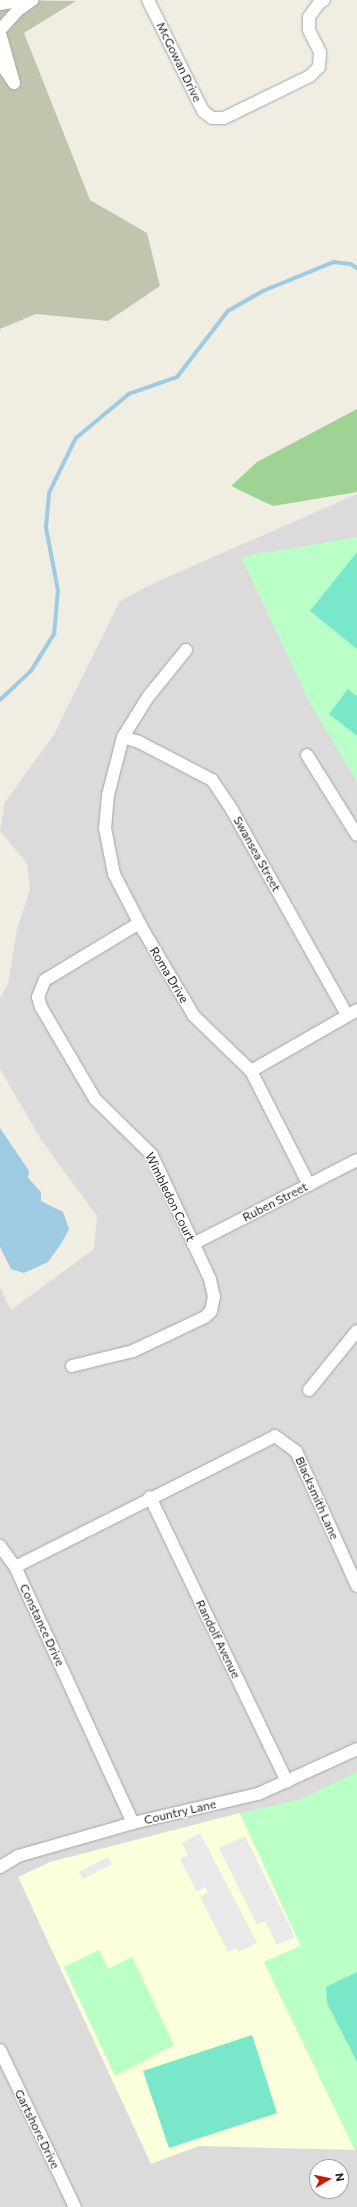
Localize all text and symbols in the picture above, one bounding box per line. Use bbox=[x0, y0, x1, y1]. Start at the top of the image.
street label: McGowan Drive bbox=[153, 20, 205, 104]
street label: Swansea Street bbox=[230, 814, 284, 894]
street label: Roma Drive bbox=[147, 944, 191, 1006]
street label: Wimbledon Court bbox=[142, 1150, 198, 1244]
street label: Ruben Street bbox=[240, 1179, 310, 1225]
street label: Blacksmith Lane bbox=[292, 1454, 342, 1542]
street label: Constance Drive bbox=[17, 1581, 67, 1669]
street label: Randolf Avenue bbox=[193, 1597, 243, 1681]
street label: Country Lane bbox=[143, 1797, 217, 1827]
street label: Gartshore Drive bbox=[12, 2087, 62, 2171]
north arrow bbox=[309, 2159, 349, 2199]
text: N bbox=[333, 2172, 347, 2182]

